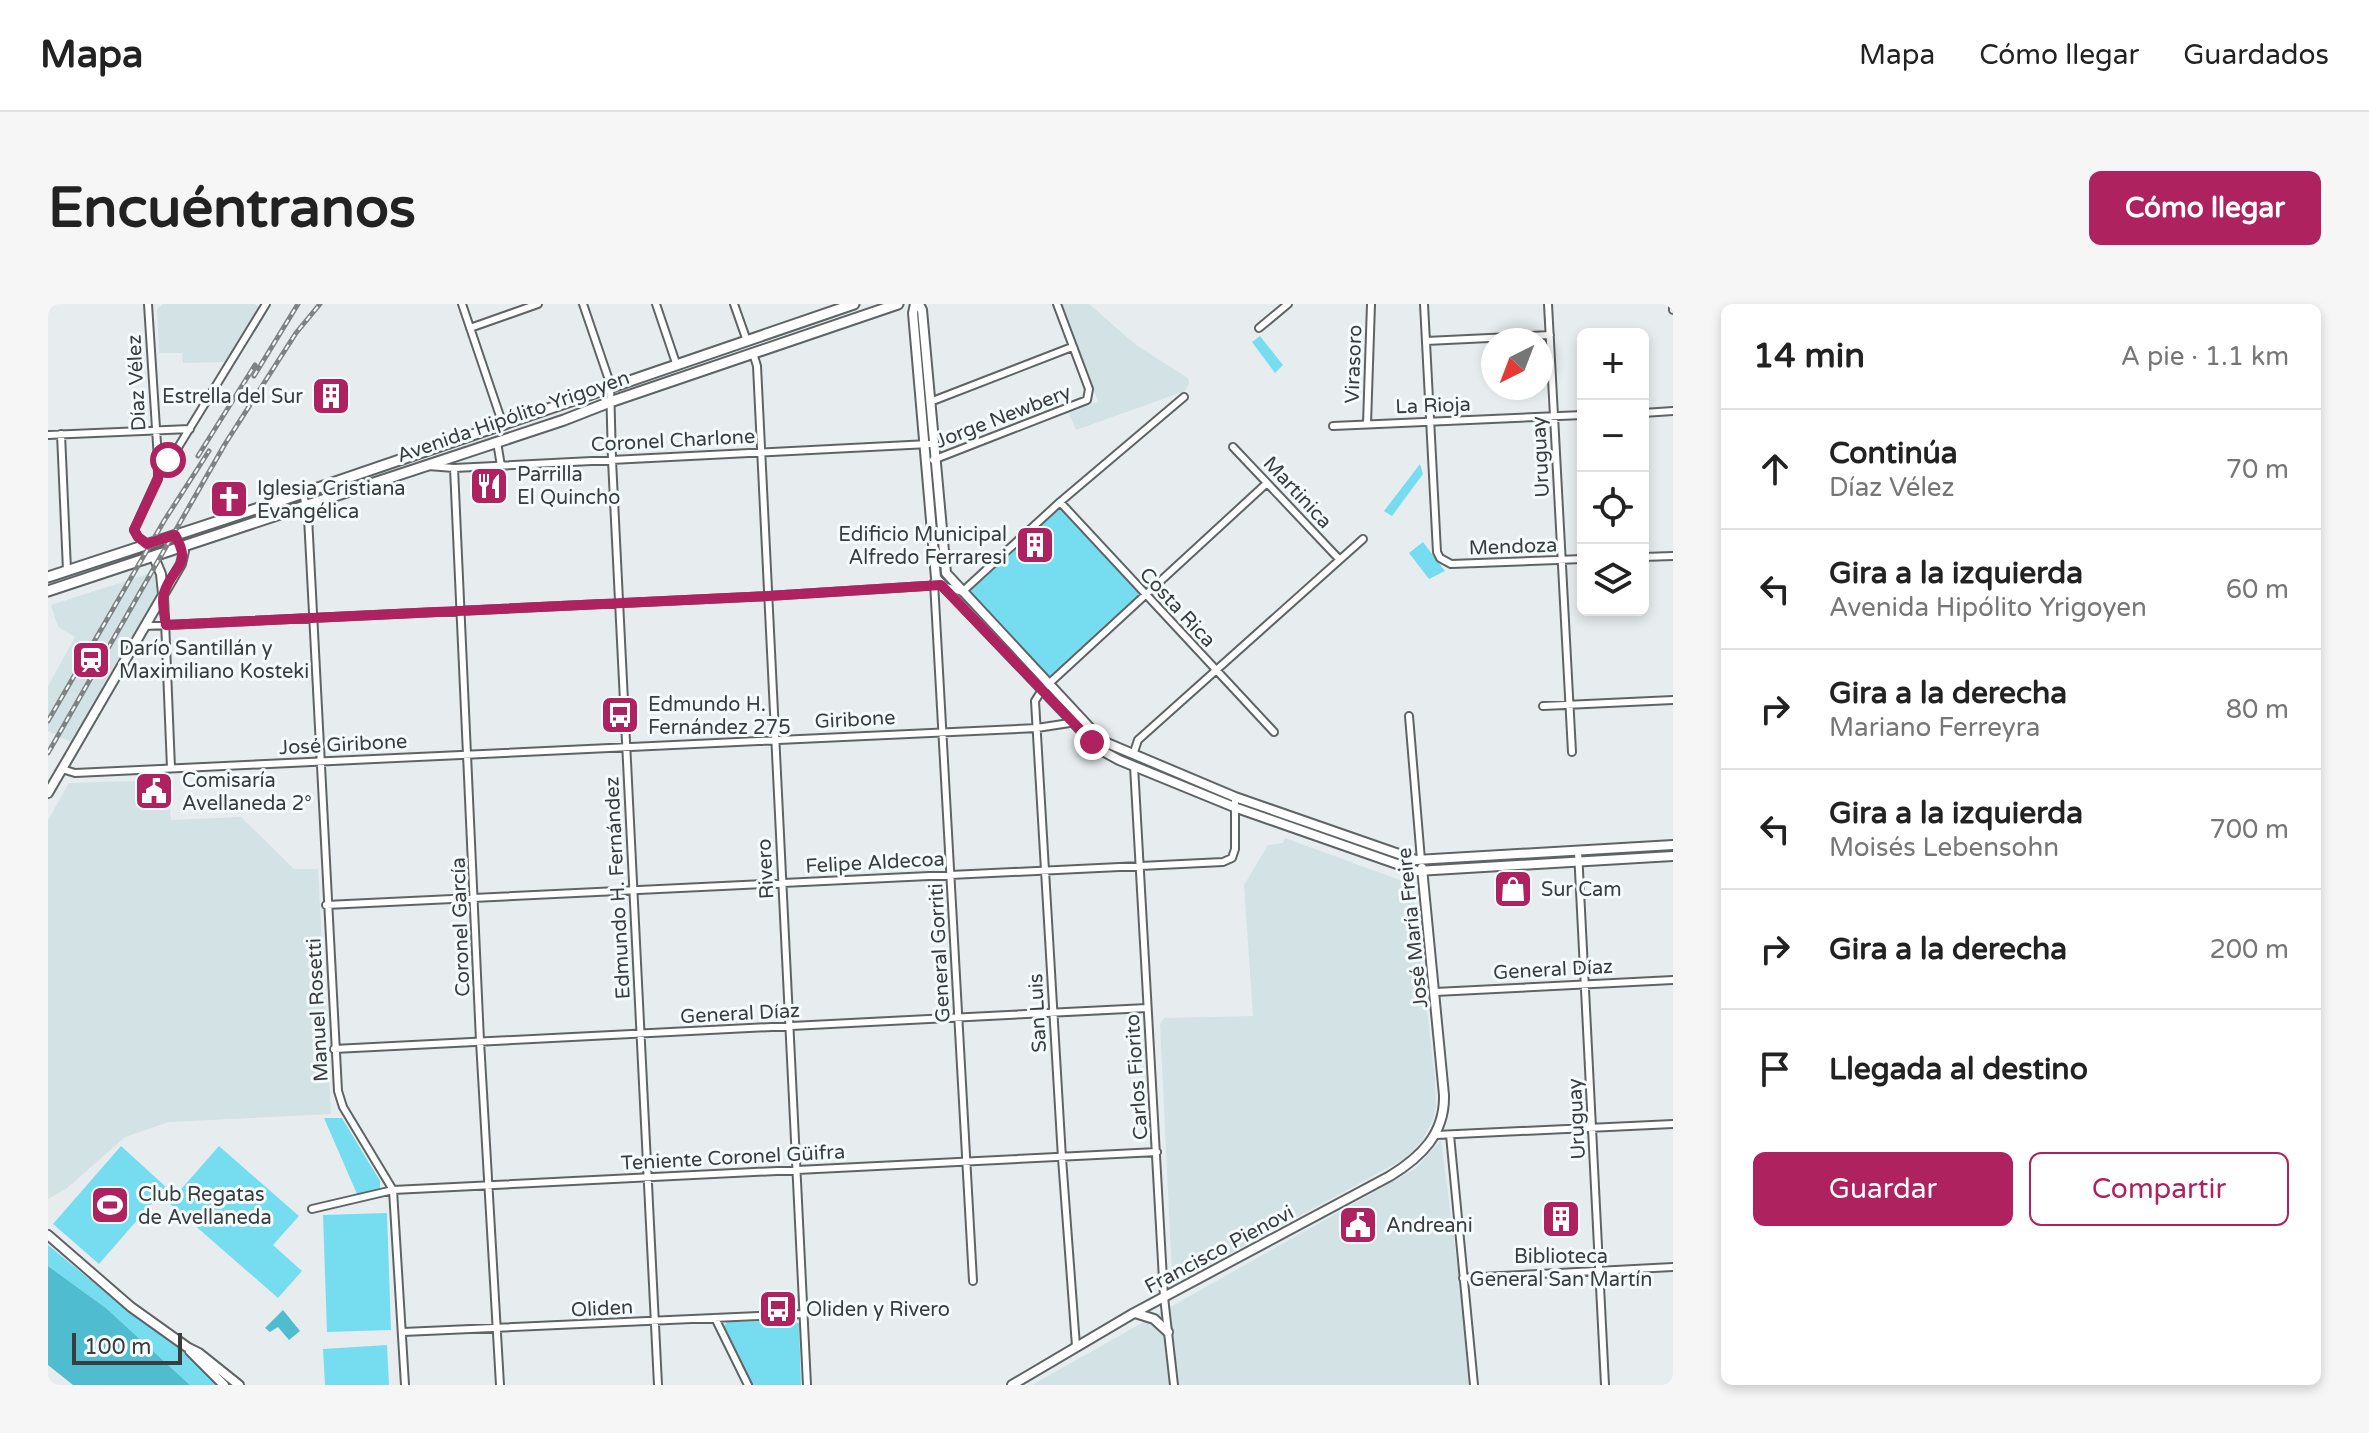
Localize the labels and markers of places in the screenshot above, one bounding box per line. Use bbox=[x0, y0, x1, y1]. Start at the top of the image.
building icon: Estrella del Sur bbox=[310, 375, 352, 417]
place label: Estrella del Sur bbox=[162, 385, 303, 409]
place label: Parrilla El Quincho bbox=[517, 463, 620, 510]
restaurant icon: Parrilla El Quincho bbox=[468, 465, 510, 507]
place label: Iglesia Cristiana Evangélica bbox=[257, 477, 406, 524]
church icon: Iglesia Cristiana Evangélica bbox=[208, 478, 250, 520]
place label: Edificio Municipal Alfredo Ferraresi bbox=[838, 523, 1007, 570]
building icon: Edificio Municipal Alfredo Ferraresi bbox=[1014, 524, 1056, 566]
place label: Darío Santillán y Maximiliano Kosteki bbox=[119, 637, 309, 684]
station icon: Darío Santillán y Maximiliano Kosteki bbox=[70, 639, 112, 681]
place label: Edmundo H. Fernández 275 bbox=[648, 693, 791, 740]
bus stop icon: Edmundo H. Fernández 275 bbox=[599, 694, 641, 736]
place label: Comisaría Avellaneda 2° bbox=[182, 769, 312, 816]
public building icon: Comisaría Avellaneda 2° bbox=[133, 770, 175, 812]
shop icon: Sur Cam bbox=[1492, 868, 1534, 910]
place label: Sur Cam bbox=[1541, 878, 1622, 902]
place label: Club Regatas de Avellaneda bbox=[138, 1183, 272, 1230]
sports icon: Club Regatas de Avellaneda bbox=[89, 1184, 131, 1226]
building icon: Biblioteca General San Martín bbox=[1540, 1198, 1582, 1240]
public building icon: Andreani bbox=[1337, 1204, 1379, 1246]
place label: Andreani bbox=[1386, 1214, 1473, 1238]
place label: Biblioteca General San Martín bbox=[1470, 1245, 1653, 1292]
bus stop icon: Oliden y Rivero bbox=[757, 1288, 799, 1330]
place label: Oliden y Rivero bbox=[806, 1298, 950, 1322]

